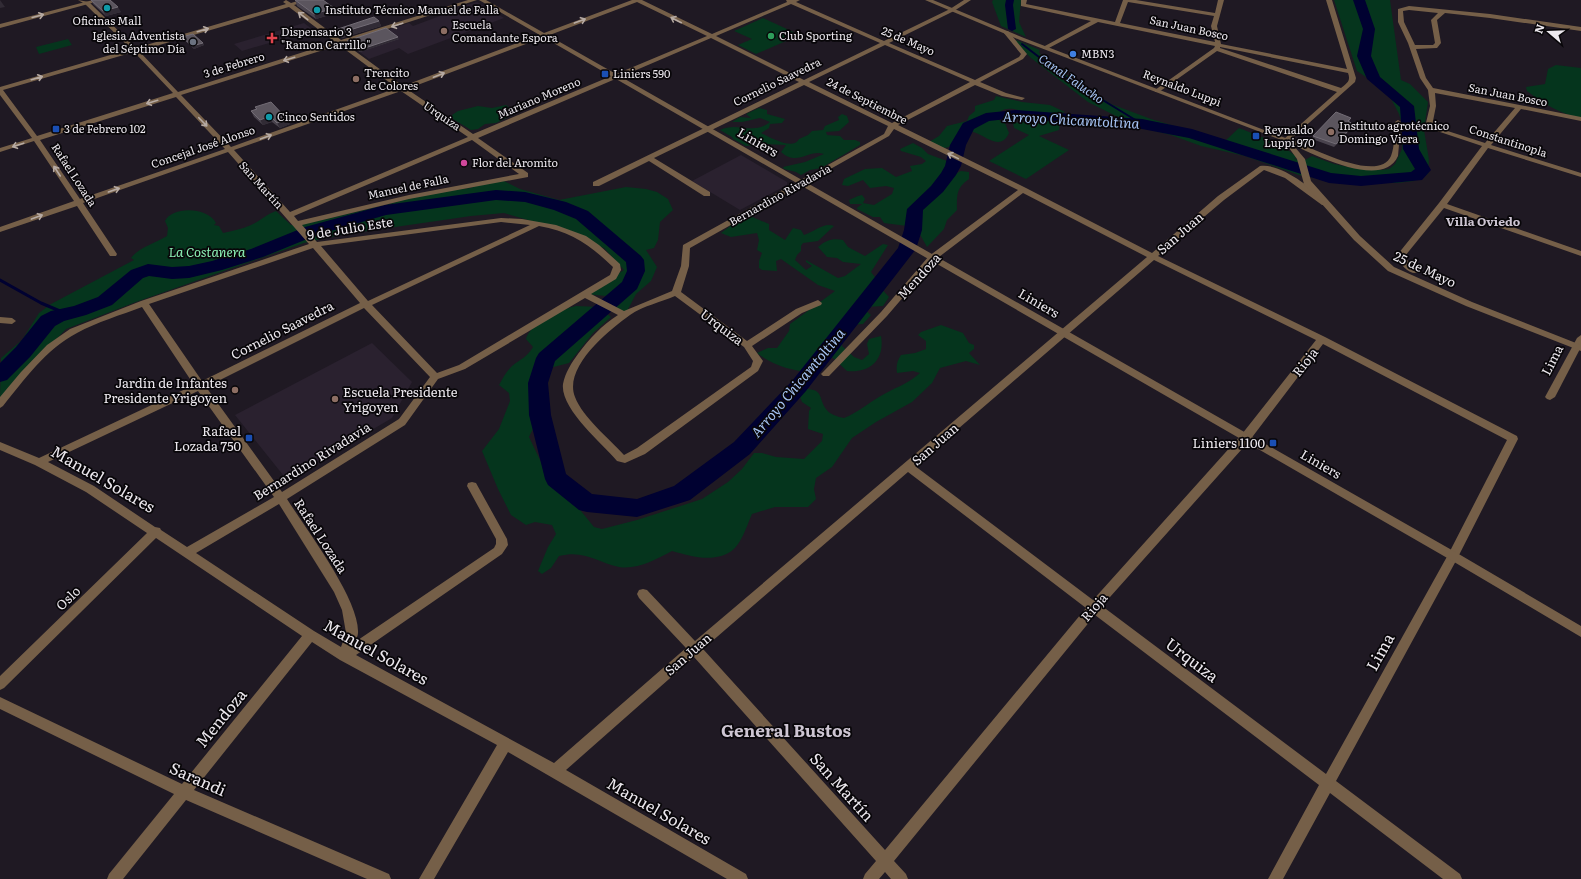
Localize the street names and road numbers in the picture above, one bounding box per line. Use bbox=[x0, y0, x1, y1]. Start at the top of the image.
street label: San Juan Bosco bbox=[1148, 11, 1230, 43]
street label: 25 de Mayo bbox=[879, 22, 938, 58]
street label: 3 de Febrero bbox=[201, 47, 266, 81]
street label: Cornelio Saavedra bbox=[730, 53, 823, 109]
street label: Reynaldo Luppi bbox=[1141, 65, 1224, 109]
street label: Mariano Moreno bbox=[495, 72, 583, 122]
street label: 24 de Septiembre bbox=[824, 73, 911, 127]
street label: San Juan Bosco bbox=[1467, 79, 1549, 110]
street label: Urquiza bbox=[421, 97, 465, 134]
street label: Constantinopla bbox=[1467, 120, 1549, 160]
street label: Concejal José Alonso bbox=[149, 121, 257, 171]
street label: Liniers bbox=[734, 122, 782, 161]
street label: Rafael Lozada bbox=[48, 140, 101, 209]
street label: San Martín bbox=[236, 157, 287, 212]
street label: Bernardino Rivadavia bbox=[726, 159, 833, 229]
street label: Manuel de Falla bbox=[366, 170, 450, 202]
street label: San Juan bbox=[1152, 207, 1207, 258]
street label: 9 de Julio Este bbox=[306, 211, 394, 244]
street label: 25 de Mayo bbox=[1391, 246, 1460, 291]
street label: Mendoza bbox=[893, 248, 945, 303]
street label: Liniers bbox=[1015, 283, 1063, 322]
street label: Cornelio Saavedra bbox=[227, 295, 336, 364]
street label: Urquiza bbox=[697, 304, 748, 349]
street label: Lima bbox=[1536, 341, 1567, 378]
street label: Rioja bbox=[1287, 343, 1322, 380]
street label: Bernardino Rivadavia bbox=[249, 417, 374, 504]
street label: San Juan bbox=[907, 418, 962, 469]
street label: Manuel Solares bbox=[47, 439, 160, 518]
street label: Liniers bbox=[1297, 444, 1345, 483]
street label: Rafael Lozada bbox=[290, 495, 353, 577]
street label: Oslo bbox=[51, 581, 84, 614]
street label: Rioja bbox=[1076, 588, 1111, 625]
street label: Manuel Solares bbox=[320, 612, 433, 690]
street label: San Juan bbox=[660, 628, 715, 679]
street label: Lima bbox=[1359, 628, 1399, 675]
street label: Urquiza bbox=[1161, 631, 1225, 687]
street label: Mendoza bbox=[189, 682, 252, 752]
street label: San Martín bbox=[805, 746, 881, 827]
street label: Sarandi bbox=[166, 755, 230, 801]
street label: Manuel Solares bbox=[603, 771, 716, 850]

